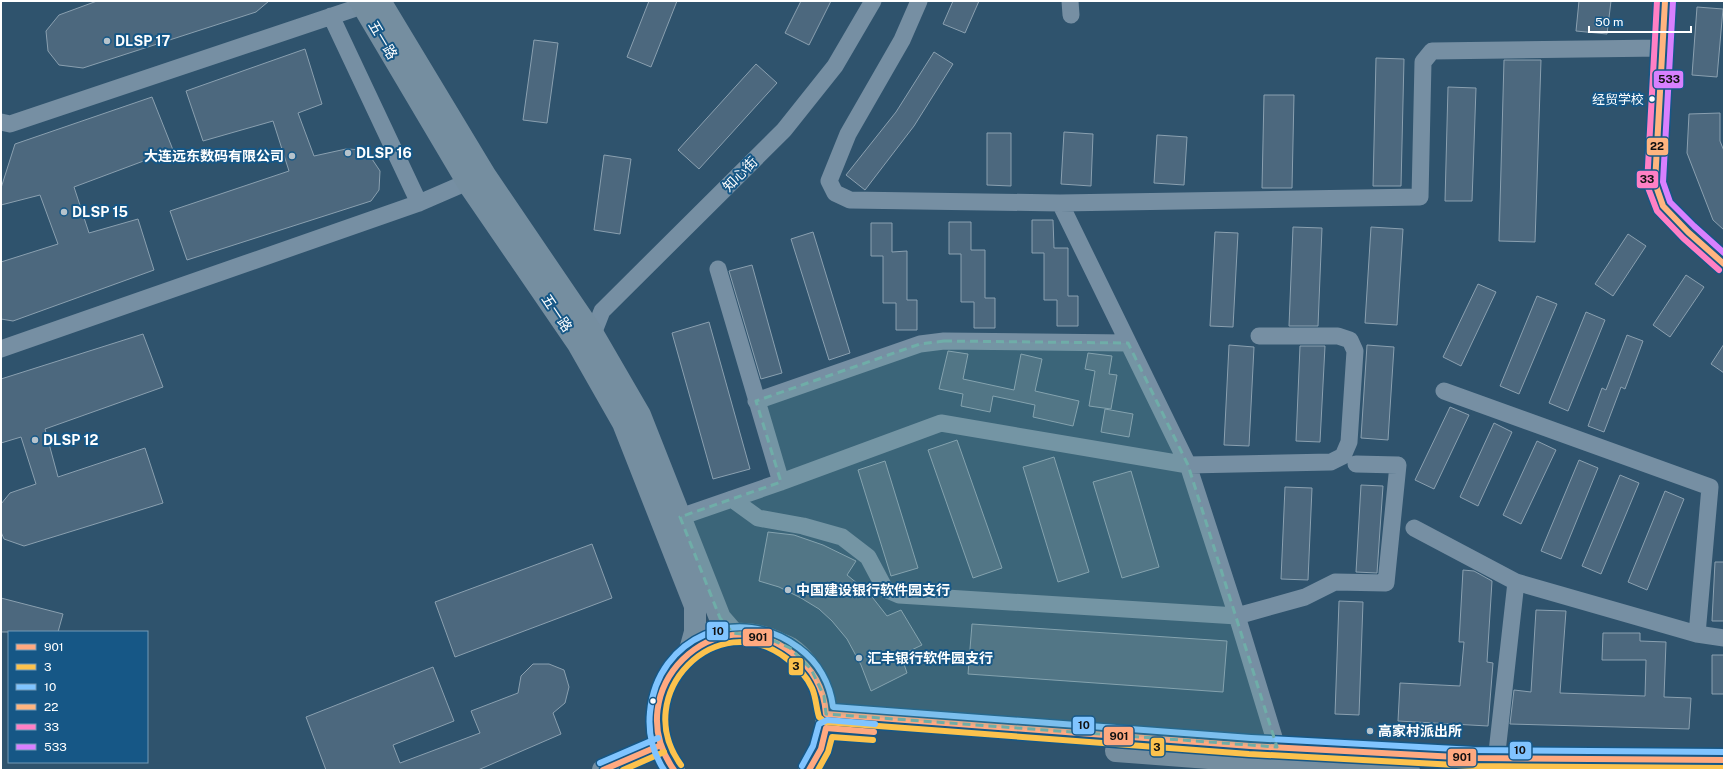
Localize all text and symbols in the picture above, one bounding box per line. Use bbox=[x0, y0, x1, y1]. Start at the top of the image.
scale bar bbox=[1589, 8, 1691, 34]
text: 50 m bbox=[1595, 15, 1623, 29]
street label: 五一路 bbox=[365, 18, 401, 62]
place label: DLSP 17 bbox=[115, 33, 170, 49]
marker: DLSP 17 bbox=[102, 36, 112, 46]
line badge: 533 bbox=[1653, 70, 1684, 89]
text: 533 bbox=[1658, 73, 1680, 85]
place label: 经贸学校 bbox=[1592, 92, 1644, 107]
marker: 经贸学校 bbox=[1647, 94, 1657, 104]
line badge: 22 bbox=[1646, 137, 1669, 156]
text: 22 bbox=[1650, 140, 1664, 152]
place label: DLSP 16 bbox=[356, 145, 412, 161]
place label: 大连远东数码有限公司 bbox=[144, 148, 284, 164]
marker: DLSP 16 bbox=[343, 148, 353, 158]
marker: 大连远东数码有限公司 bbox=[287, 151, 297, 161]
street label: 知心街 bbox=[719, 153, 761, 195]
line badge: 33 bbox=[1636, 170, 1659, 189]
text: 33 bbox=[1640, 173, 1654, 185]
place label: DLSP 15 bbox=[72, 204, 128, 220]
marker: DLSP 15 bbox=[59, 207, 69, 217]
street label: 五一路 bbox=[539, 291, 575, 335]
place label: DLSP 12 bbox=[43, 432, 98, 448]
marker: DLSP 12 bbox=[30, 435, 40, 445]
place label: 中国建设银行软件园支行 bbox=[796, 582, 950, 598]
marker: 中国建设银行软件园支行 bbox=[783, 585, 793, 595]
line badge: 10 bbox=[706, 621, 729, 641]
text: 10 bbox=[712, 625, 724, 637]
line badge: 901 bbox=[742, 628, 773, 647]
legend bbox=[8, 631, 148, 763]
text: 901 bbox=[748, 631, 768, 643]
text: 901 bbox=[44, 640, 64, 654]
place label: 汇丰银行软件园支行 bbox=[867, 650, 993, 666]
marker: 汇丰银行软件园支行 bbox=[854, 653, 864, 663]
line badge: 3 bbox=[788, 657, 804, 676]
text: 3 bbox=[44, 660, 52, 674]
text: 3 bbox=[792, 660, 800, 672]
text: 10 bbox=[44, 680, 56, 694]
unlabelled marker bbox=[648, 696, 658, 706]
text: 22 bbox=[44, 700, 58, 714]
line badge: 10 bbox=[1072, 716, 1095, 735]
text: 10 bbox=[1078, 719, 1090, 731]
text: 33 bbox=[44, 720, 59, 734]
place label: 高家村派出所 bbox=[1378, 723, 1462, 739]
line badge: 901 bbox=[1103, 726, 1134, 746]
marker: 高家村派出所 bbox=[1365, 726, 1375, 736]
text: 901 bbox=[1109, 730, 1129, 742]
line badge: 3 bbox=[1150, 737, 1165, 757]
text: 533 bbox=[44, 740, 67, 754]
text: 3 bbox=[1153, 741, 1161, 753]
line badge: 10 bbox=[1509, 741, 1532, 760]
text: 10 bbox=[1514, 744, 1526, 756]
line badge: 901 bbox=[1447, 748, 1477, 767]
text: 901 bbox=[1452, 751, 1472, 763]

